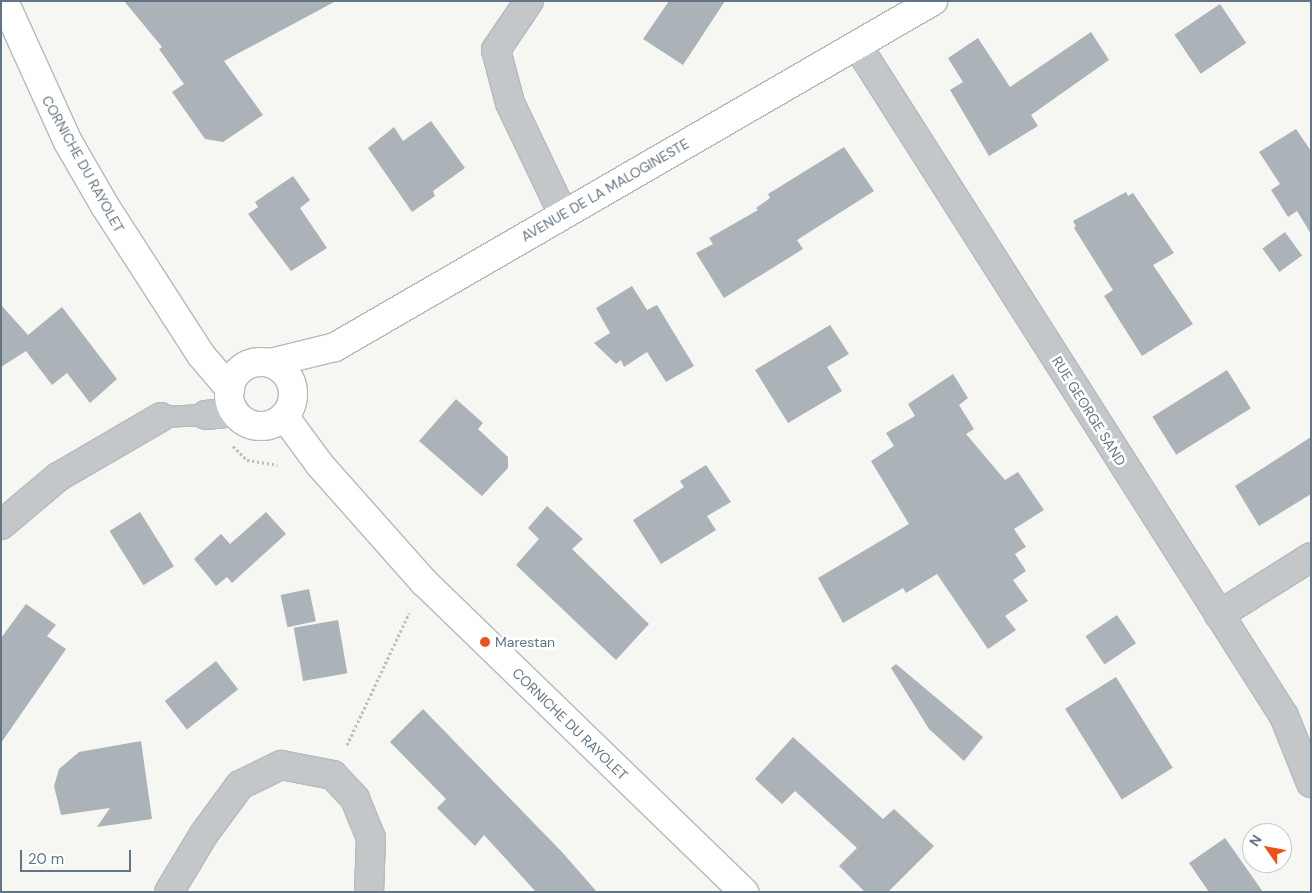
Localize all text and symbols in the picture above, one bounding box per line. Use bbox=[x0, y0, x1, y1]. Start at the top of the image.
street label: CORNICHE DU RAYOLET bbox=[38, 93, 128, 235]
street label: AVENUE DE LA MALOGINESTE bbox=[518, 135, 692, 245]
street label: RUE GEORGE SAND bbox=[1049, 353, 1129, 469]
place label: Marestan bbox=[495, 634, 555, 650]
marker: Marestan bbox=[479, 636, 491, 648]
street label: CORNICHE DU RAYOLET bbox=[509, 665, 631, 783]
north arrow bbox=[1242, 823, 1292, 873]
text: N bbox=[1245, 831, 1266, 850]
scale bar bbox=[22, 840, 134, 872]
text: 20 m bbox=[28, 849, 64, 869]

